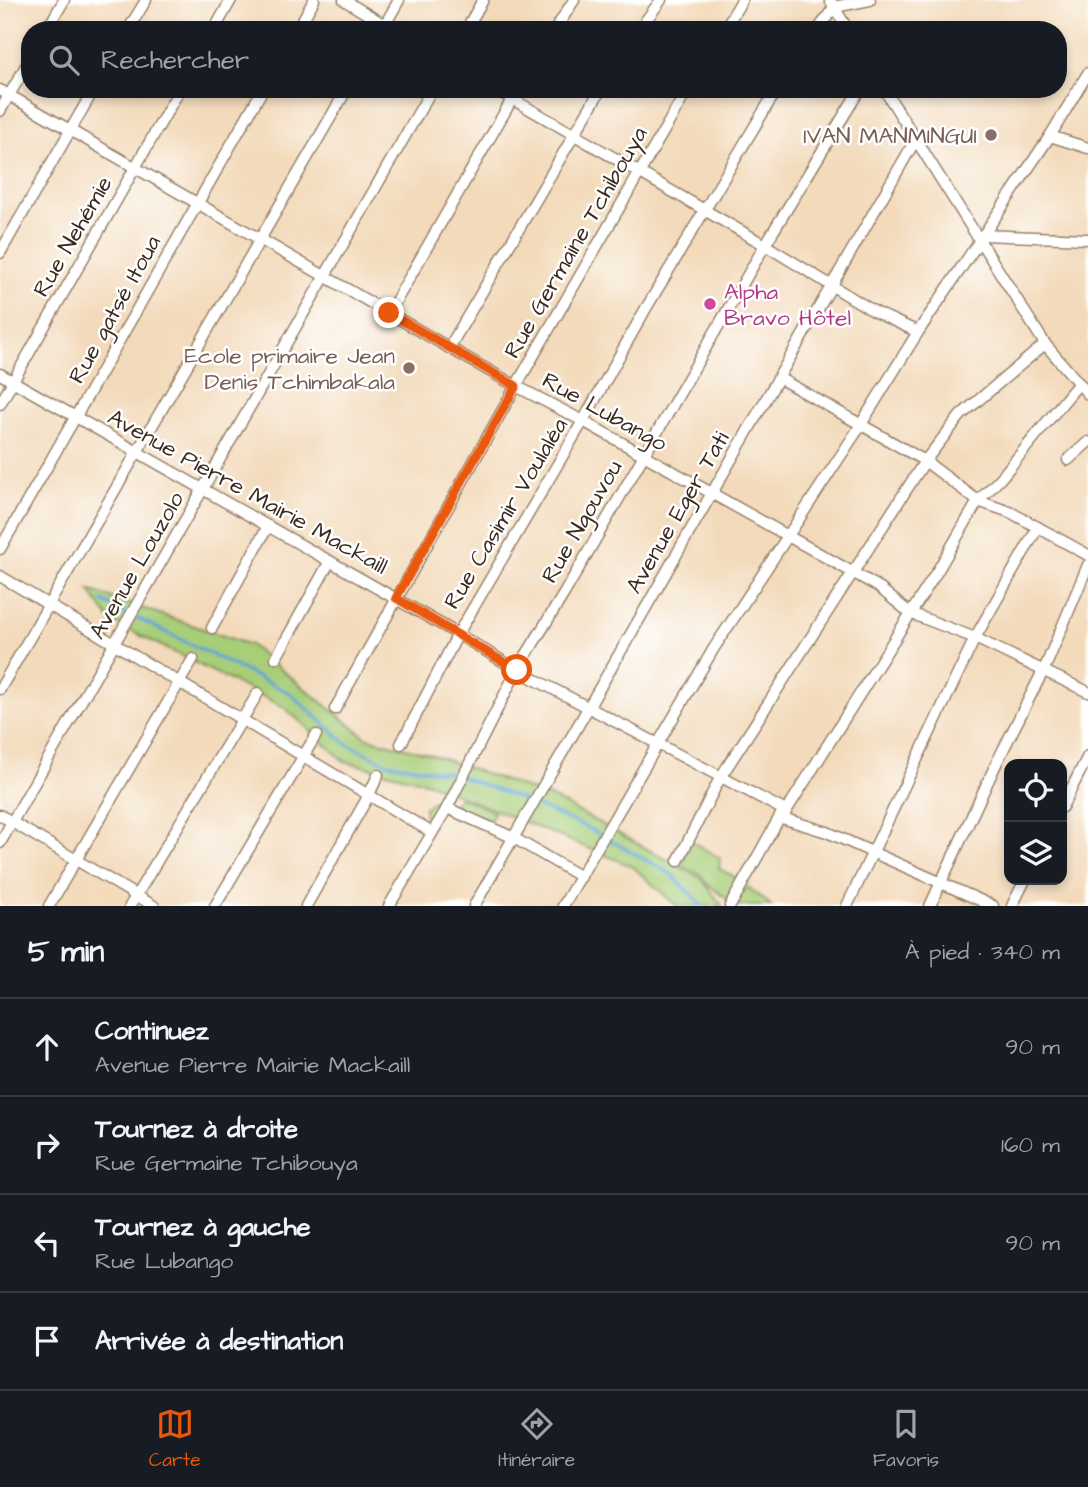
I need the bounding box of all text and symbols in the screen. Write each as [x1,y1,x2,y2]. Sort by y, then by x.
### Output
search box [21,21,1067,98]
icon: search [45,41,83,79]
text: Rechercher [101,42,249,78]
place label: IVAN MANMINGUI [803,120,977,152]
street label: Rue Germaine Tchibouya [496,121,656,365]
marker: IVAN MANMINGUI [983,127,999,143]
street label: Rue Nehémie [25,170,120,303]
street label: Rue gatsé Itoua [61,229,170,390]
place label: Alpha Bravo Hôtel [724,276,851,334]
marker: Alpha Bravo Hôtel [702,296,718,312]
route end [373,297,404,328]
place label: Ecole primaire Jean Denis Tchimbakala [184,340,395,398]
marker: Ecole primaire Jean Denis Tchimbakala [401,360,417,376]
street label: Rue Lubango [536,364,673,460]
street label: Avenue Pierre Mairie Mackaill [102,401,393,582]
street label: Rue Casimir Voulaléa [436,412,576,615]
street label: Avenue Eger Tati [618,425,738,600]
street label: Rue Ngouvou [534,454,631,589]
street label: Avenue Louzolo [82,486,192,645]
route start [501,654,532,685]
map controls [1004,759,1067,885]
button: locate [1004,759,1067,822]
button: layers [1004,822,1067,885]
text: 5 min [28,931,104,973]
text: À pied · 340 m [905,936,1060,968]
text: Continuez [95,1013,209,1049]
icon: ahead [28,1028,66,1066]
text: 90 m [1005,1031,1060,1063]
text: Avenue Pierre Mairie Mackaill [95,1049,410,1081]
text: Tournez à droite [95,1111,298,1147]
icon: right [28,1126,66,1164]
text: 160 m [1001,1129,1060,1161]
text: Rue Germaine Tchibouya [95,1147,358,1179]
text: Tournez à gauche [95,1209,311,1245]
icon: left [28,1224,66,1262]
text: 90 m [1005,1227,1060,1259]
text: Rue Lubango [95,1245,233,1277]
icon: arrive [28,1322,66,1360]
text: Arrivée à destination [95,1323,343,1359]
tab: Carte [149,1405,200,1474]
tab: Itinéraire [498,1405,575,1474]
tab: Favoris [873,1405,939,1474]

